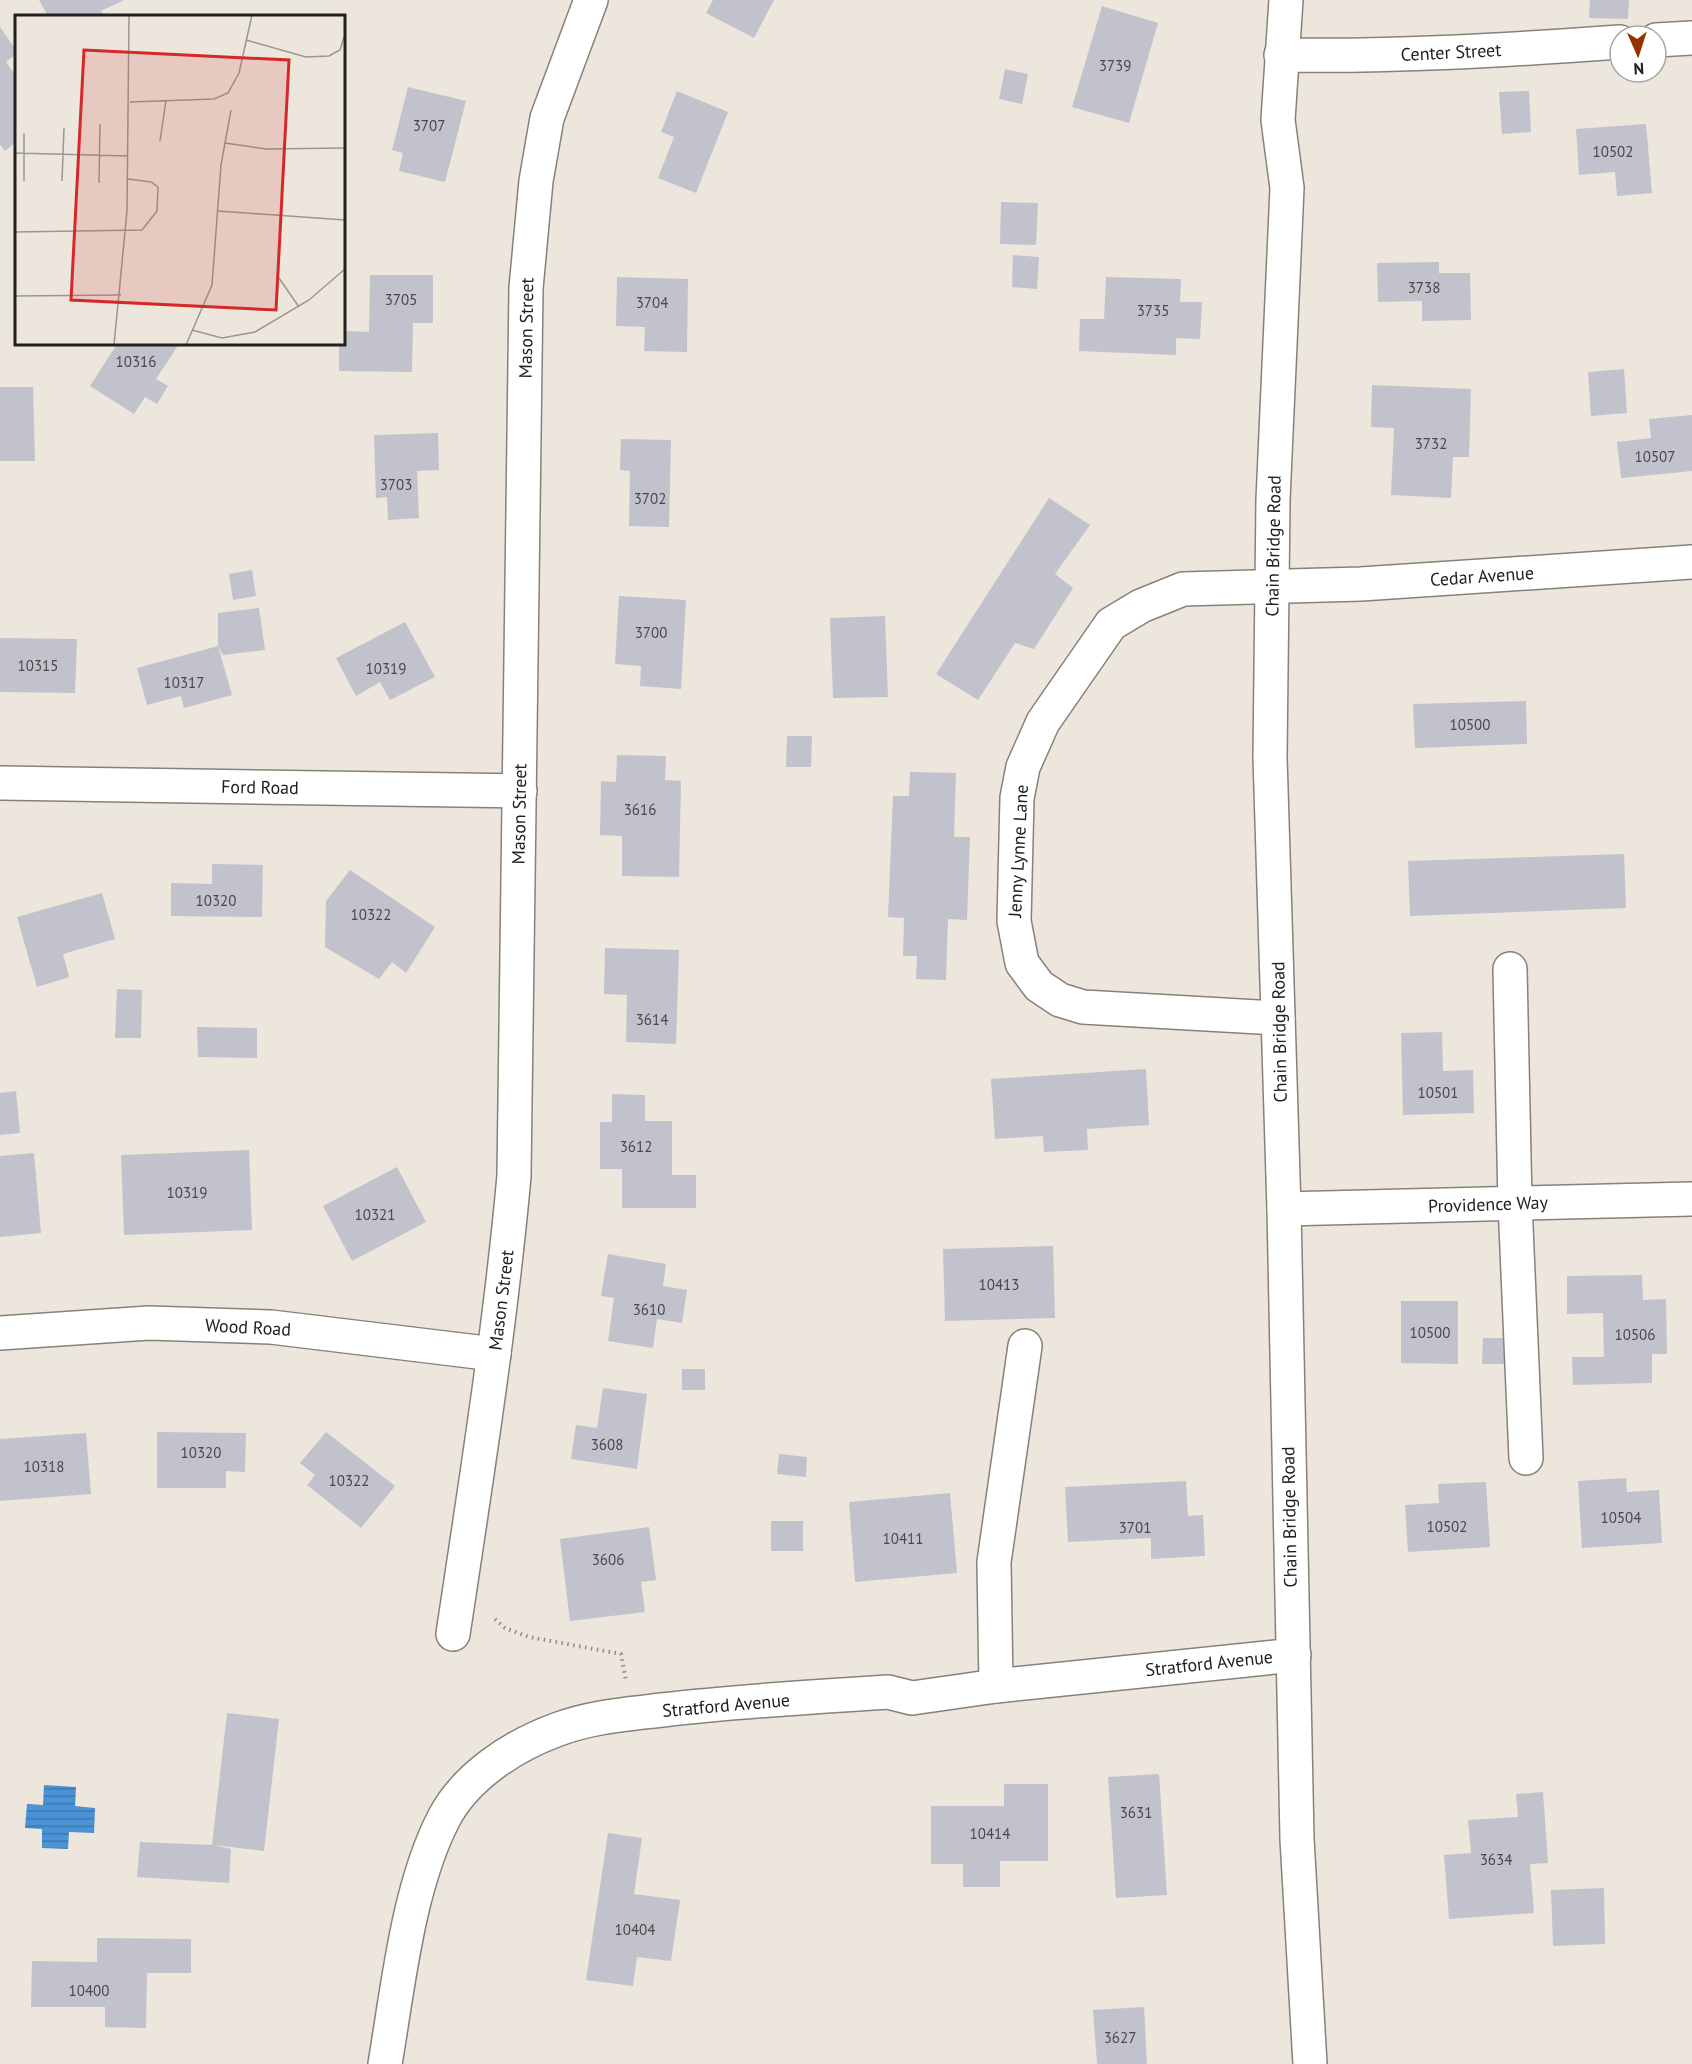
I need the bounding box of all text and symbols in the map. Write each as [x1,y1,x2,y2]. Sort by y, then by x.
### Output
inset map [15,15,345,345]
north arrow [1608,24,1668,84]
street label: Center Street [1400,38,1502,66]
house number: 3739 [1099,56,1131,75]
text: N [1633,59,1645,79]
house number: 3707 [413,116,445,135]
house number: 10502 [1593,142,1633,161]
street label: Mason Street [514,277,538,379]
house number: 3738 [1408,278,1440,297]
house number: 3705 [385,290,417,309]
house number: 3704 [636,293,668,312]
house number: 3735 [1137,301,1169,320]
house number: 10316 [116,352,156,371]
house number: 3732 [1415,434,1447,453]
house number: 10507 [1635,447,1675,466]
house number: 3703 [380,475,412,494]
street label: Chain Bridge Road [1260,475,1286,617]
house number: 3702 [634,489,666,508]
street label: Cedar Avenue [1429,561,1535,591]
house number: 3700 [635,623,667,642]
house number: 10315 [18,656,58,675]
house number: 10319 [366,659,406,678]
house number: 10317 [164,673,204,692]
house number: 10500 [1450,715,1490,734]
street label: Mason Street [507,763,531,865]
street label: Ford Road [221,775,299,799]
street label: Jenny Lynne Lane [1003,784,1033,919]
house number: 3616 [624,800,656,819]
house number: 10320 [196,891,236,910]
house number: 10322 [351,905,391,924]
street label: Chain Bridge Road [1266,961,1292,1103]
house number: 3614 [636,1010,668,1029]
house number: 10501 [1418,1083,1458,1102]
house number: 3612 [620,1137,652,1156]
house number: 10319 [167,1183,207,1202]
street label: Providence Way [1428,1190,1549,1218]
house number: 10321 [355,1205,395,1224]
street label: Mason Street [483,1248,519,1352]
house number: 10413 [979,1275,1019,1294]
house number: 3610 [633,1300,665,1319]
street label: Wood Road [204,1313,292,1341]
house number: 10500 [1410,1323,1450,1342]
house number: 10506 [1615,1325,1655,1344]
house number: 3608 [591,1435,623,1454]
house number: 10320 [181,1443,221,1462]
street label: Chain Bridge Road [1276,1446,1302,1588]
house number: 10318 [24,1457,64,1476]
house number: 10322 [329,1471,369,1490]
house number: 10504 [1601,1508,1641,1527]
house number: 10502 [1427,1517,1467,1536]
house number: 3701 [1119,1518,1151,1537]
house number: 10411 [883,1529,923,1548]
house number: 3606 [592,1550,624,1569]
street label: Stratford Avenue [1144,1645,1274,1681]
street label: Stratford Avenue [661,1688,791,1722]
house number: 3631 [1120,1803,1152,1822]
house number: 10414 [970,1824,1010,1843]
house number: 3634 [1480,1850,1512,1869]
house number: 10404 [615,1920,655,1939]
house number: 10400 [69,1981,109,2000]
house number: 3627 [1104,2028,1136,2047]

